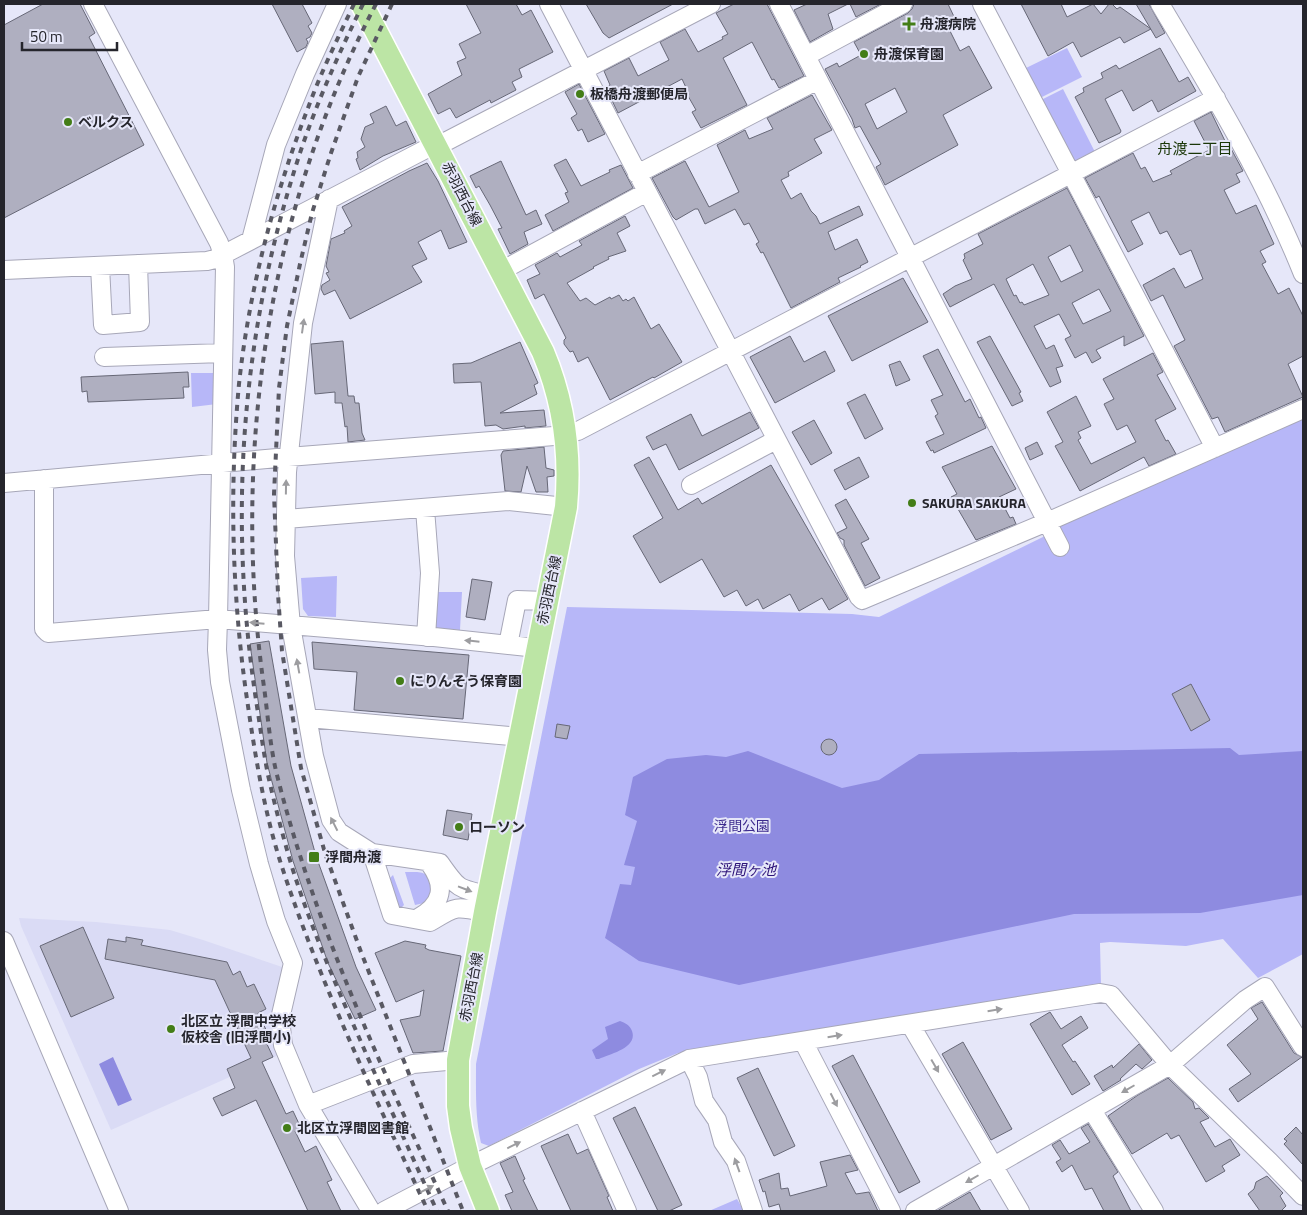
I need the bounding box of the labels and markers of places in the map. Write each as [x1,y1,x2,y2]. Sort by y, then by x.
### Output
place label: 舟渡病院 [920,13,976,34]
marker: 舟渡病院 [902,17,916,31]
place label: 舟渡保育園 [874,43,944,64]
marker: 舟渡保育園 [858,48,870,60]
place label: 板橋舟渡郵便局 [590,83,688,104]
marker: 板橋舟渡郵便局 [574,88,586,100]
place label: ベルクス [78,111,134,132]
marker: ベルクス [62,116,74,128]
place label: SAKURA SAKURA [922,492,1026,513]
marker: SAKURA SAKURA [906,497,918,509]
place label: にりんそう保育園 [410,670,522,691]
marker: にりんそう保育園 [394,675,406,687]
place label: ローソン [469,816,525,837]
marker: ローソン [453,821,465,833]
place label: 浮間舟渡 [325,846,382,867]
marker: 浮間舟渡 [307,850,321,864]
place label: 北区立 浮間中学校 仮校舎 (旧浮間小) [181,1010,296,1047]
marker: 北区立 浮間中学校 仮校舎 (旧浮間小) [165,1023,177,1035]
place label: 北区立浮間図書館 [297,1117,409,1138]
marker: 北区立浮間図書館 [281,1122,293,1134]

